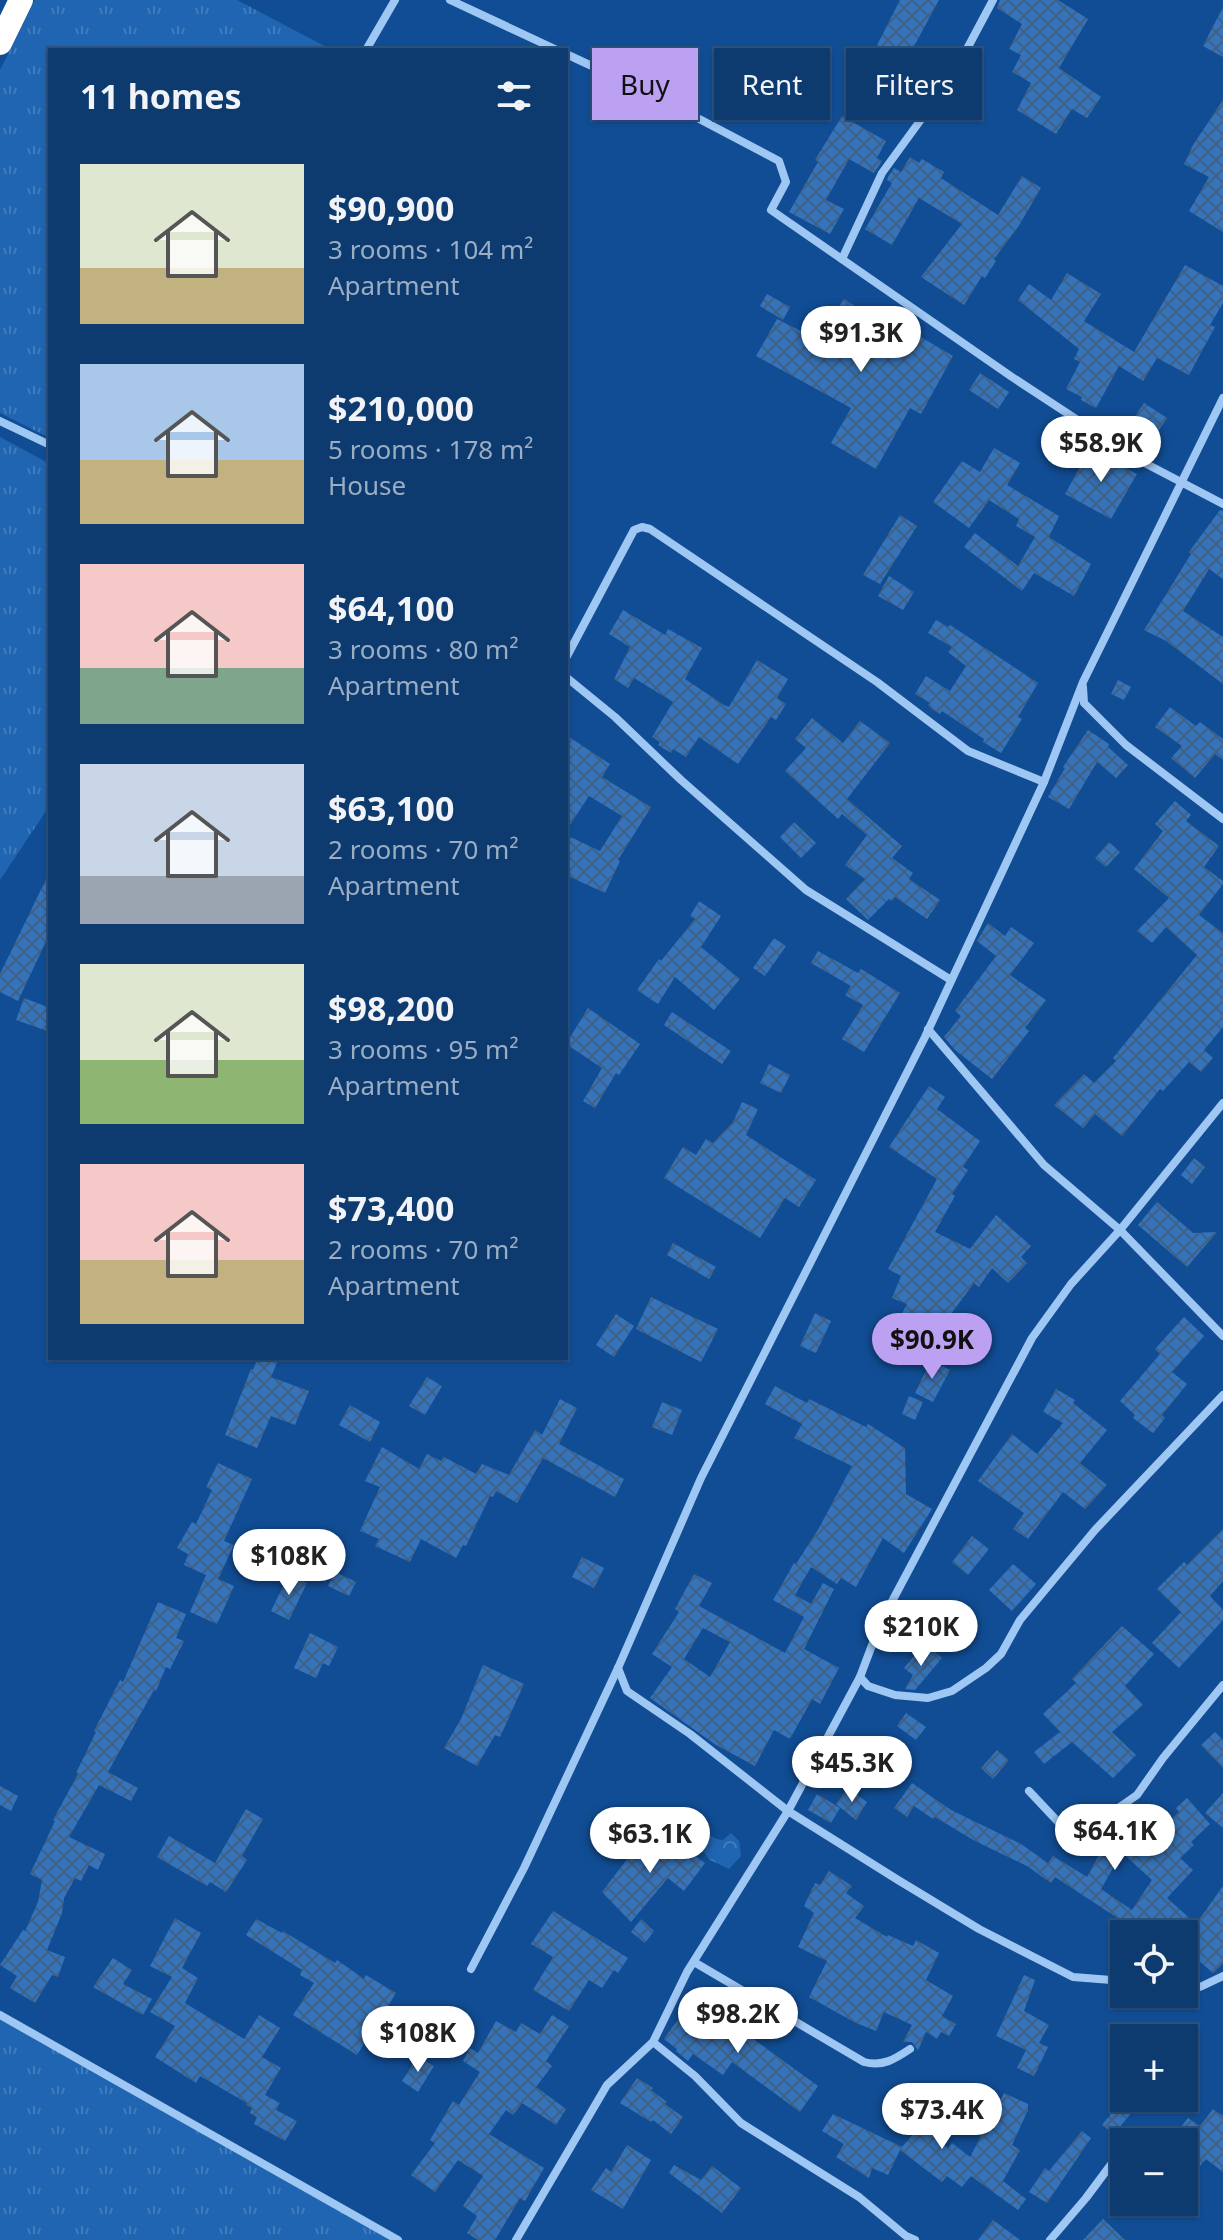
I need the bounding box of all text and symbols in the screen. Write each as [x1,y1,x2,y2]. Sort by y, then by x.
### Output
chip: Buy [592,48,698,120]
chip: Rent [714,48,830,120]
chip: Filters [846,48,982,120]
text: 11 homes [80,73,242,119]
icon: filters [492,74,536,118]
text: $90,900 [328,185,454,231]
icon: home [144,196,240,292]
text: 3 rooms · 104 m² [328,231,533,267]
text: Apartment [328,267,460,303]
pin: $91.3K [796,306,926,374]
text: $91.3K [819,314,903,350]
text: $210,000 [328,385,474,431]
icon: home [144,396,240,492]
pin: $58.9K [1036,416,1166,484]
text: $58.9K [1059,424,1143,460]
text: 5 rooms · 178 m² [328,431,533,467]
text: House [328,467,406,503]
text: $64,100 [328,585,454,631]
icon: home [144,596,240,692]
text: 3 rooms · 80 m² [328,631,518,667]
text: Apartment [328,667,460,703]
text: $63,100 [328,785,454,831]
icon: home [144,796,240,892]
text: 2 rooms · 70 m² [328,831,518,867]
text: Apartment [328,867,460,903]
text: $98,200 [328,985,454,1031]
icon: home [144,996,240,1092]
text: 3 rooms · 95 m² [328,1031,518,1067]
text: Apartment [328,1067,460,1103]
text: $73,400 [328,1185,454,1231]
icon: home [144,1196,240,1292]
text: 2 rooms · 70 m² [328,1231,518,1267]
text: Apartment [328,1267,460,1303]
pin: $90.9K [867,1313,997,1381]
text: $90.9K [890,1321,974,1357]
pin: $108K [233,1529,345,1597]
text: $108K [251,1537,327,1573]
pin: $210K [865,1600,977,1668]
text: $210K [883,1608,959,1644]
pin: $45.3K [787,1736,917,1804]
text: $45.3K [810,1744,894,1780]
pin: $64.1K [1050,1804,1180,1872]
pin: $63.1K [585,1807,715,1875]
text: $64.1K [1073,1812,1157,1848]
text: $63.1K [608,1815,692,1851]
map controls [1110,1920,1198,2216]
button: locate [1110,1920,1198,2008]
pin: $98.2K [673,1987,803,2055]
text: $98.2K [696,1995,780,2031]
pin: $108K [362,2006,474,2074]
text: $108K [380,2014,456,2050]
button: + [1110,2024,1198,2112]
pin: $73.4K [877,2083,1007,2151]
text: $73.4K [900,2091,984,2127]
button: − [1110,2128,1198,2216]

